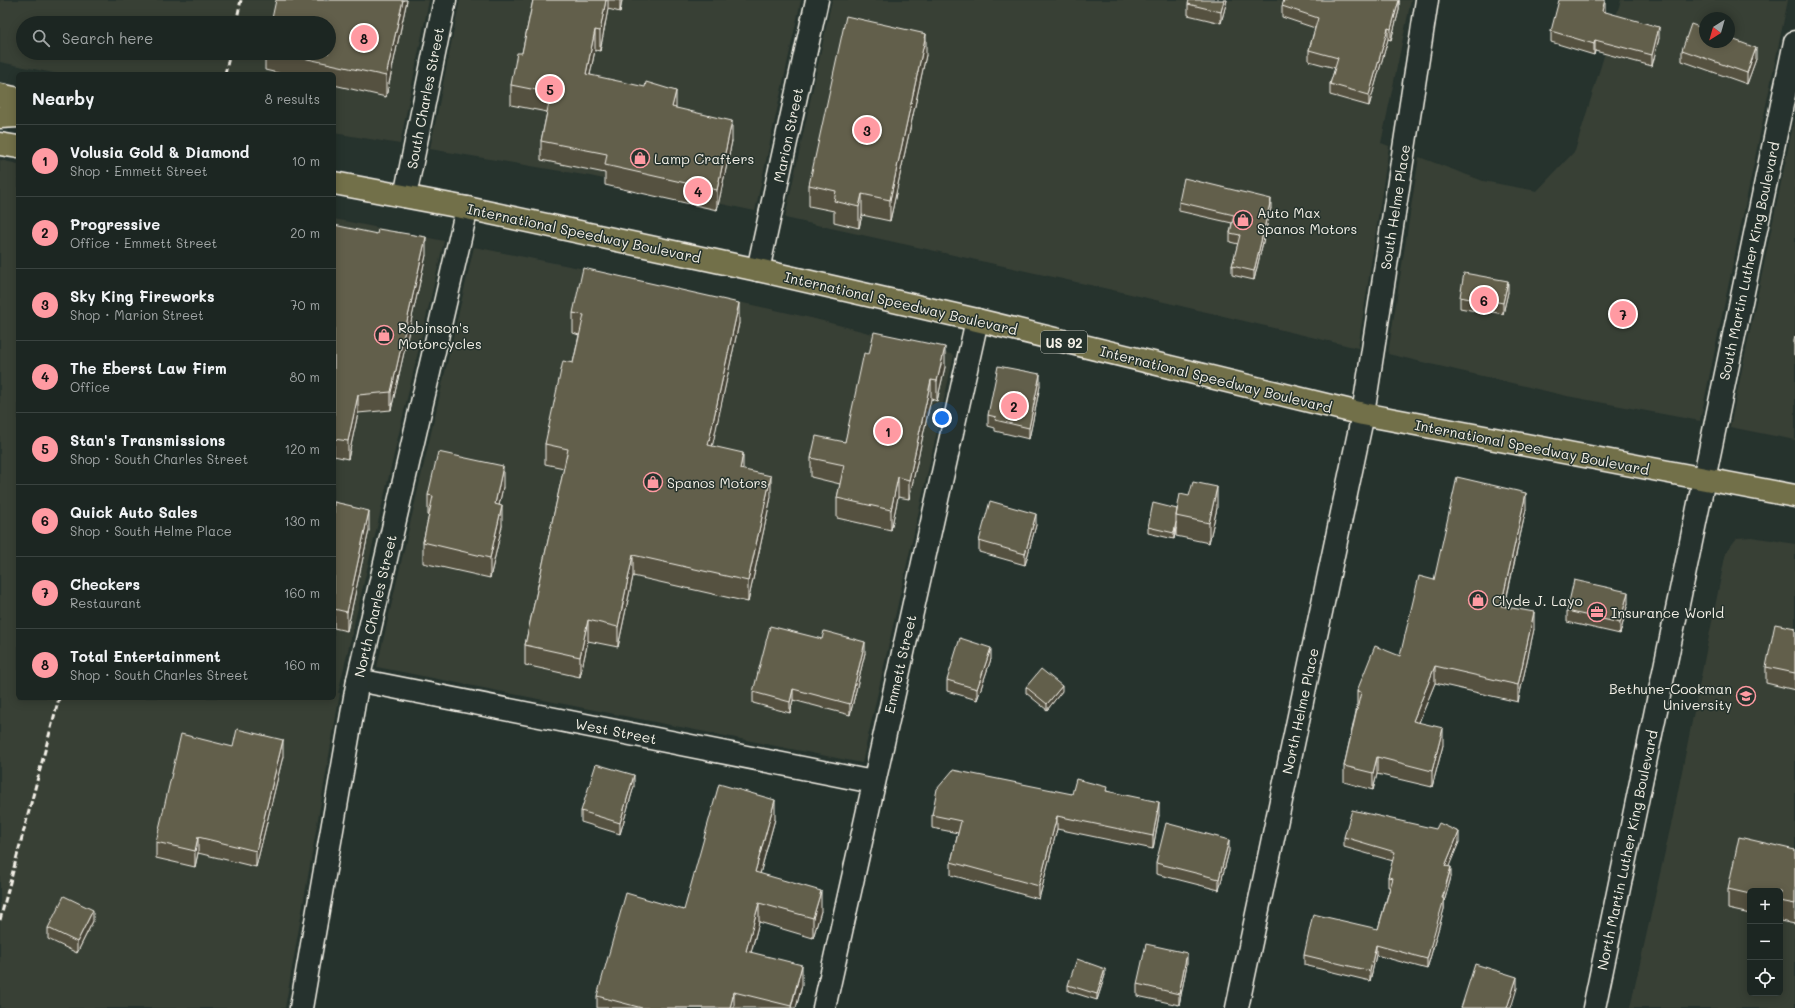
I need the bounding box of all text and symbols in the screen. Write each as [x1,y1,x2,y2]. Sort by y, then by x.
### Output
north arrow [1699,12,1735,48]
search box [16,16,336,60]
pin: 8 [351,23,377,53]
street label: South Charles Street [402,25,448,171]
icon: search [30,27,52,49]
text: Search here [62,28,153,48]
pin: 5 [537,74,563,104]
street label: Marion Street [769,86,807,184]
text: Nearby [32,87,94,109]
text: 8 results [265,90,320,107]
pin: 3 [854,115,880,145]
street label: South Martin Luther King Boulevard [1714,140,1784,382]
text: Volusia Gold & Diamond [70,142,249,162]
street label: South Helme Place [1376,143,1414,271]
shop icon: Lamp Crafters [629,147,651,169]
place label: Lamp Crafters [654,149,754,168]
text: 1 [42,152,48,169]
text: 10 m [292,152,320,169]
text: Shop · Emmett Street [70,162,208,179]
pin: 4 [685,176,711,206]
street label: International Speedway Boulevard [465,199,703,267]
place label: Auto Max Spanos Motors [1257,203,1357,238]
shop icon: Auto Max Spanos Motors [1232,209,1254,231]
text: Progressive [70,214,160,234]
text: 2 [41,224,49,241]
text: 20 m [290,224,320,241]
text: Office · Emmett Street [70,234,217,251]
street label: International Speedway Boulevard [783,267,1019,339]
pin: 6 [1471,285,1497,315]
text: Sky King Fireworks [70,286,214,306]
text: 3 [41,296,49,313]
text: 70 m [290,296,320,313]
pin: 7 [1610,299,1636,329]
text: Shop · Marion Street [70,306,204,323]
place label: Robinson's Motorcycles [398,318,482,353]
shop icon: Robinson's Motorcycles [373,324,395,346]
road number: US 92 [1041,331,1087,353]
street label: International Speedway Boulevard [1098,341,1334,417]
text: The Eberst Law Firm [70,358,227,378]
text: 4 [41,368,49,385]
text: 80 m [290,368,320,385]
text: Office [70,378,110,395]
pin: 2 [1001,391,1027,421]
your location [932,408,952,428]
street label: International Speedway Boulevard [1413,415,1651,479]
pin: 1 [875,416,901,446]
text: Stan's Transmissions [70,430,225,450]
text: 5 [41,440,49,457]
text: 120 m [284,440,320,457]
text: Shop · South Charles Street [70,450,248,467]
shop icon: Spanos Motors [642,471,664,493]
place label: Spanos Motors [667,473,767,492]
text: Quick Auto Sales [70,502,198,522]
text: 6 [41,512,49,529]
text: 130 m [284,512,320,529]
text: Shop · South Helme Place [70,522,232,539]
street label: North Charles Street [349,533,401,679]
text: Checkers [70,574,140,594]
text: 7 [41,584,49,601]
text: 160 m [284,584,320,601]
shop icon: Clyde J. Layo [1467,589,1489,611]
place label: Clyde J. Layo [1492,591,1583,610]
text: Restaurant [70,594,141,611]
office icon: Insurance World [1586,601,1608,623]
place label: Insurance World [1611,603,1724,622]
street label: Emmett Street [879,613,921,715]
text: Total Entertainment [70,646,221,666]
street label: North Helme Place [1277,646,1323,776]
text: 8 [41,656,49,673]
text: 160 m [284,656,320,673]
text: Shop · South Charles Street [70,666,248,683]
place label: Bethune-Cookman University [1609,679,1732,714]
school or university icon: Bethune-Cookman University [1735,685,1757,707]
street label: West Street [573,714,659,748]
street label: North Martin Luther King Boulevard [1592,728,1662,972]
map controls [1747,888,1783,996]
button: + [1747,888,1783,924]
button: − [1747,924,1783,960]
button: locate [1747,960,1783,996]

